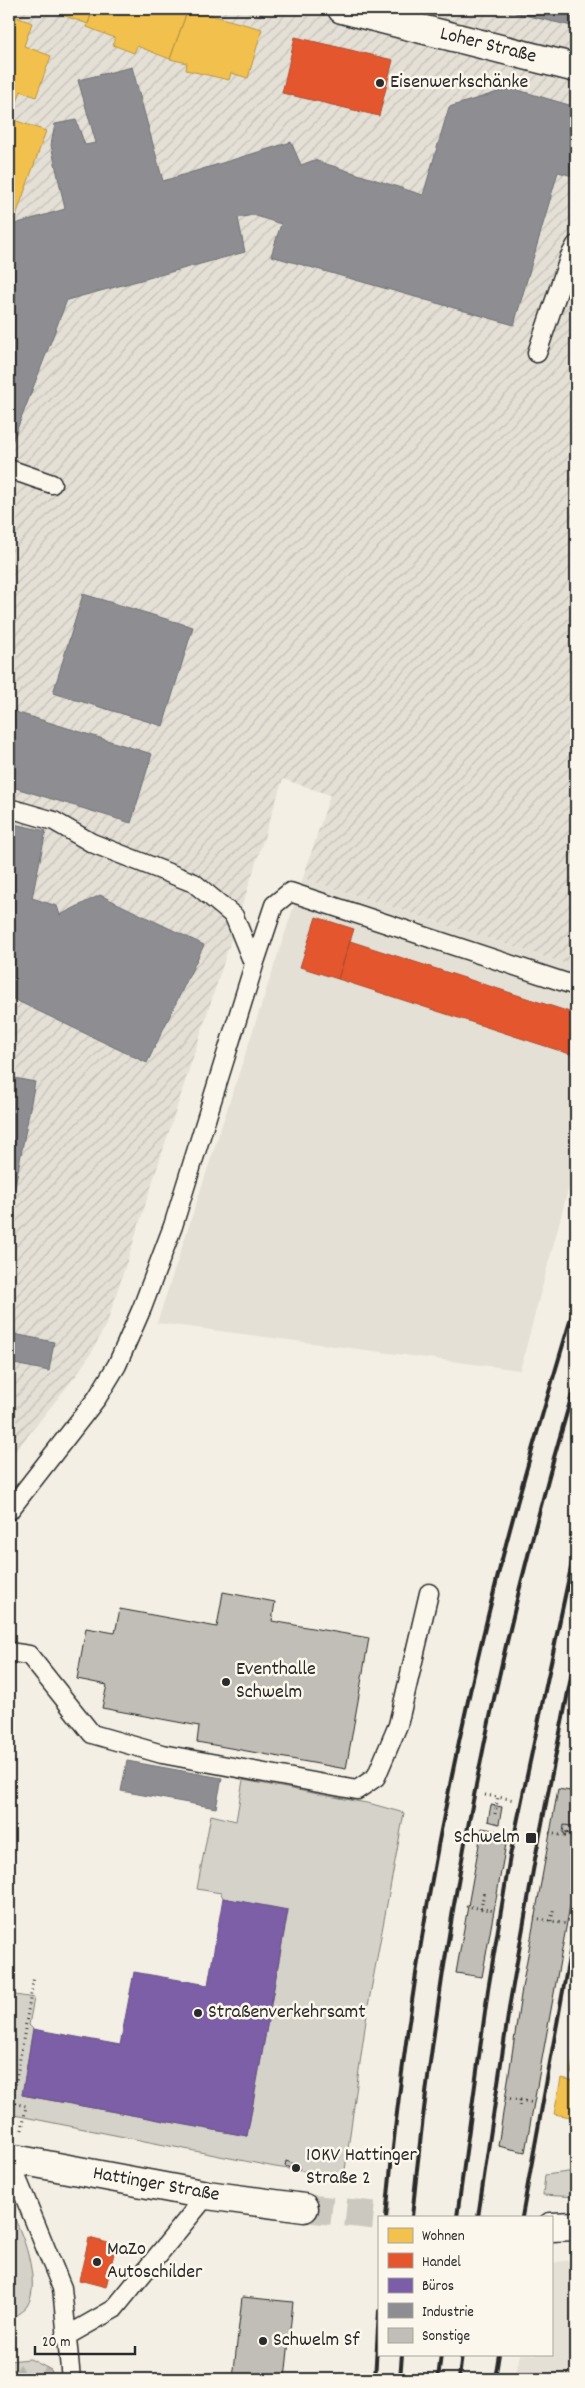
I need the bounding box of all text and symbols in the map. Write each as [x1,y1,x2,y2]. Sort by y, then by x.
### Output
street label: Loher Straße [437,21,539,72]
place label: Eisenwerkschänke [390,69,529,97]
marker: Eisenwerkschänke [374,77,386,89]
place label: Eventhalle Schwelm [236,1656,316,1707]
marker: Eventhalle Schwelm [220,1676,232,1688]
place label: Schwelm [454,1824,520,1852]
marker: Schwelm [524,1831,538,1845]
place label: Straßenverkehrsamt [208,1999,366,2027]
marker: Straßenverkehrsamt [192,2007,204,2019]
place label: 10KV Hattinger Straße 2 [306,2142,418,2193]
street label: Hattinger Straße [90,2160,222,2210]
marker: 10KV Hattinger Straße 2 [290,2162,302,2174]
legend [378,2216,552,2356]
text: Wohnen [422,2226,465,2248]
place label: MaZo Autoschilder [107,2236,203,2287]
text: Handel [422,2252,461,2274]
marker: MaZo Autoschilder [91,2256,103,2268]
text: Büros [422,2276,454,2298]
text: Industrie [422,2302,474,2324]
scale bar [35,2323,135,2355]
text: Sonstige [422,2326,470,2348]
place label: Schwelm Sf [273,2327,361,2355]
text: 20 m [42,2332,70,2354]
marker: Schwelm Sf [257,2335,269,2347]

